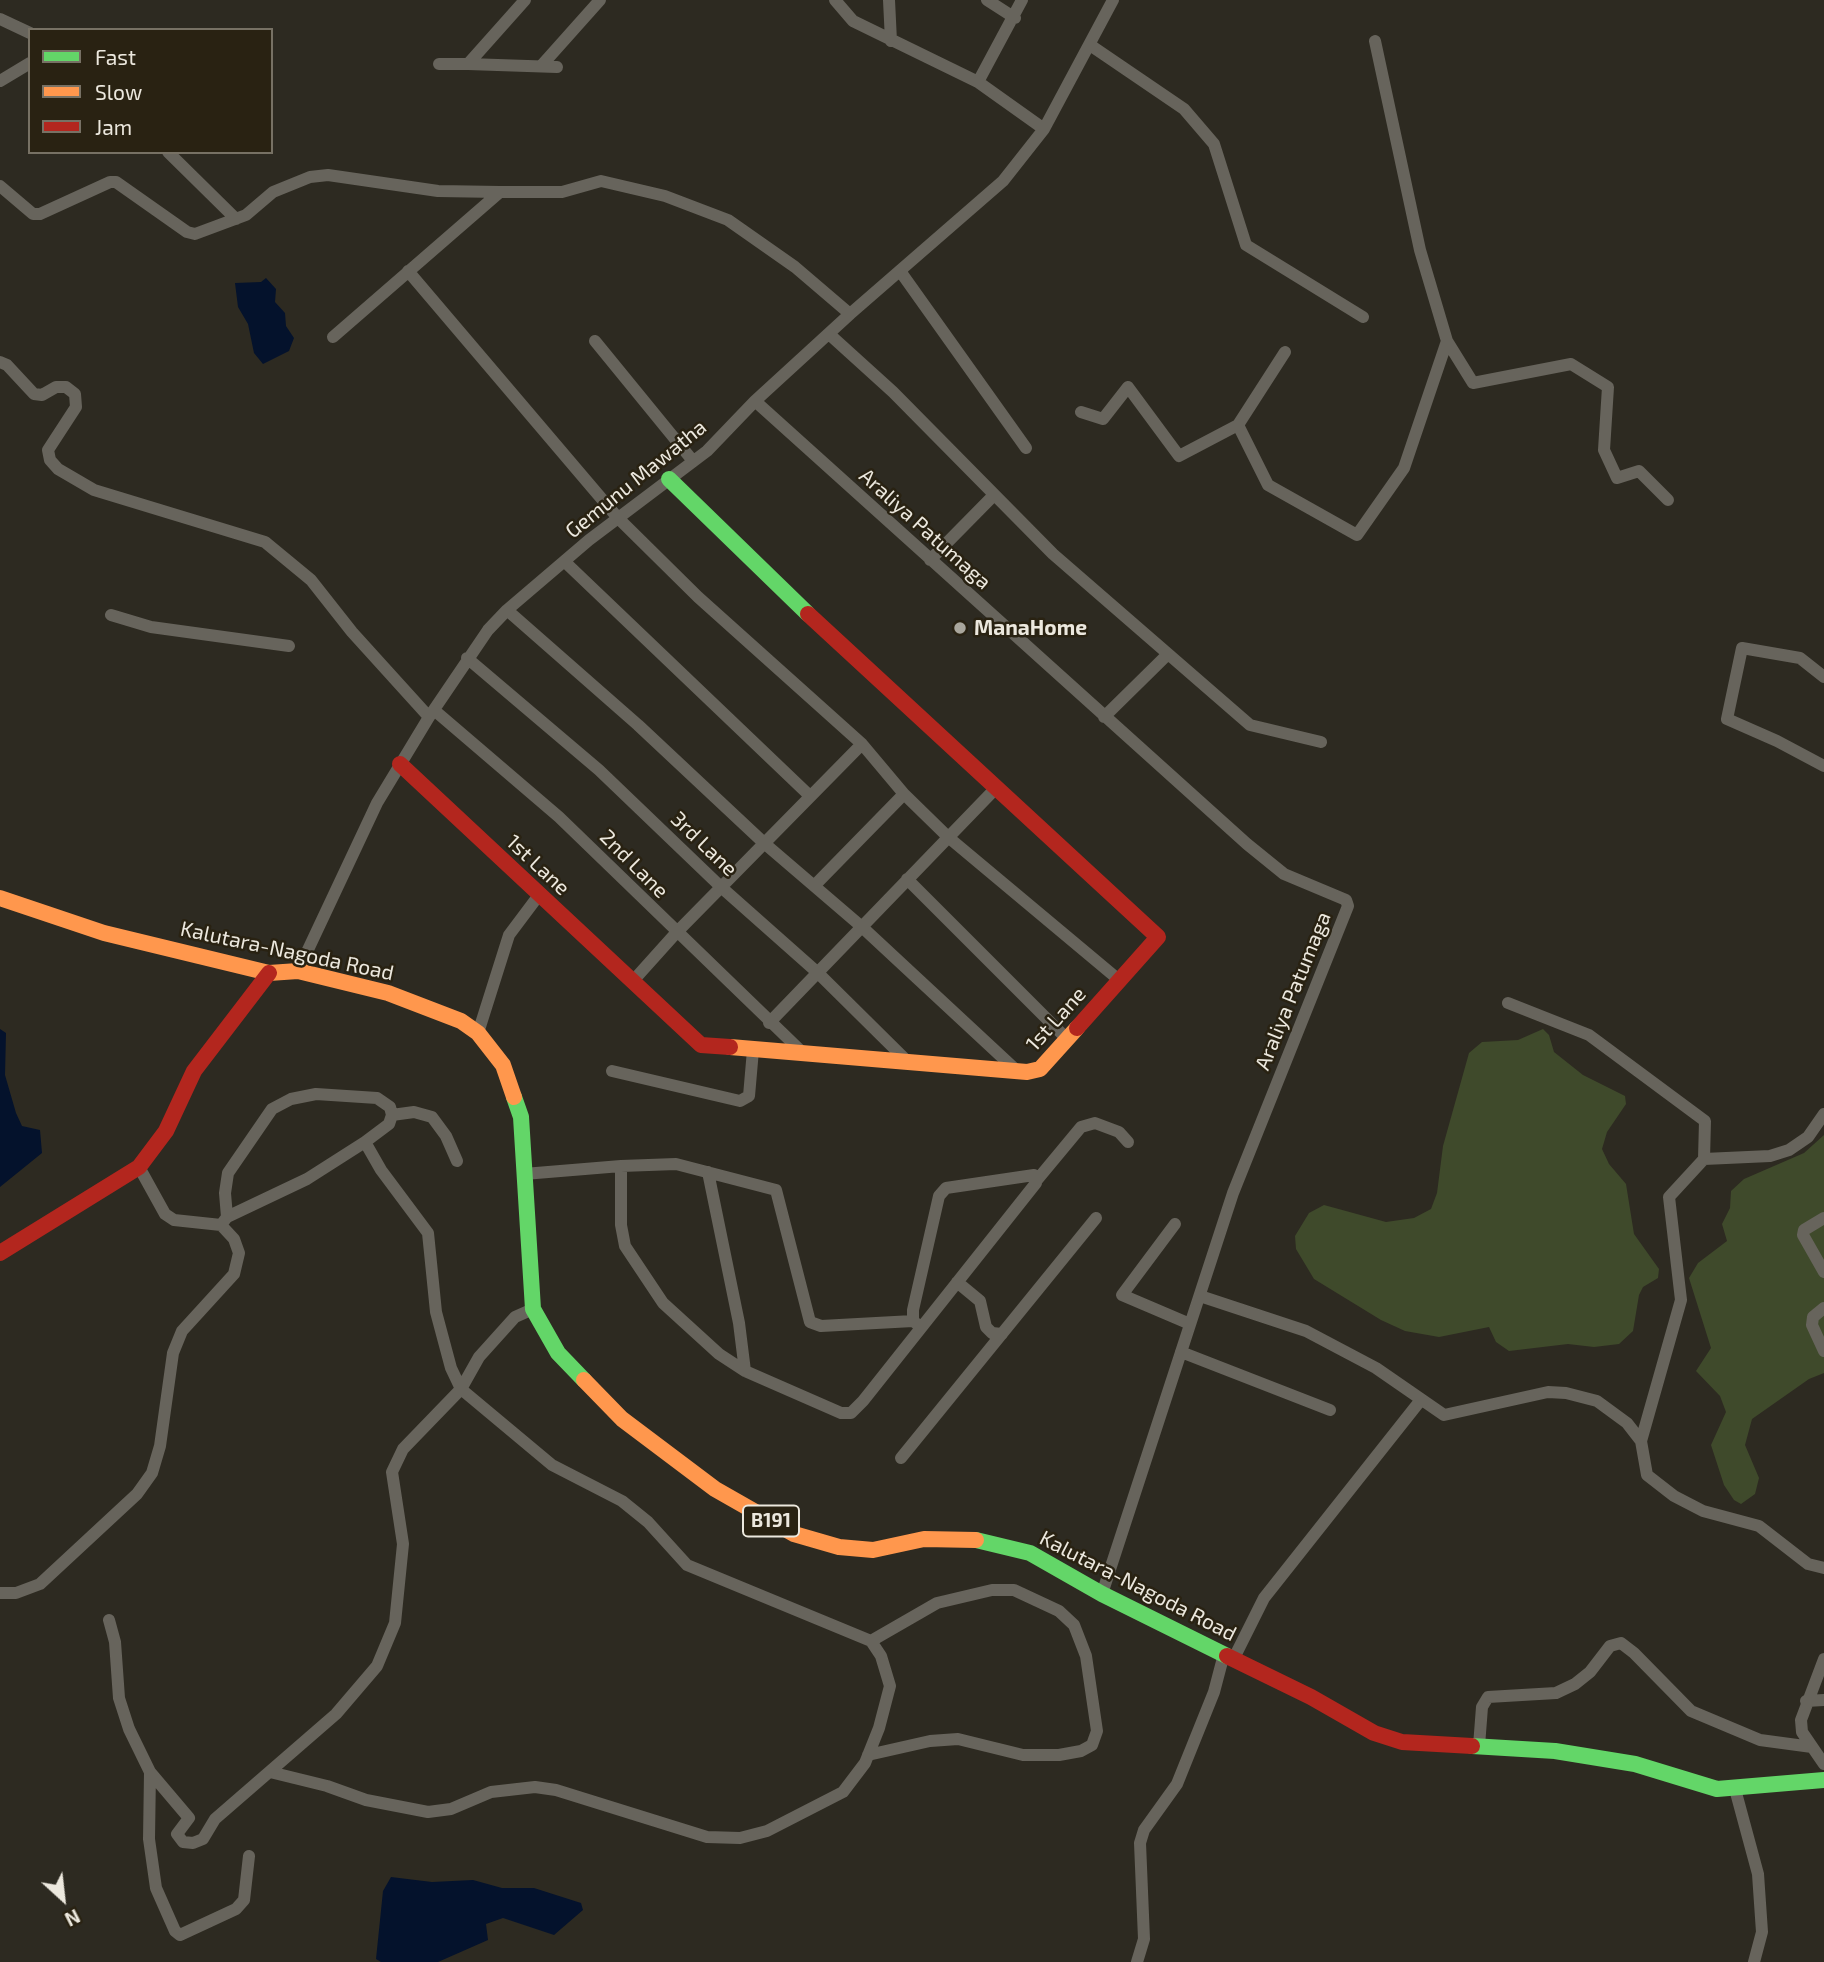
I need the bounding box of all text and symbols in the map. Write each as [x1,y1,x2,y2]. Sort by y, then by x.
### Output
legend [28,28,273,154]
text: Fast [95,44,136,69]
text: Slow [95,79,142,104]
text: Jam [95,114,132,139]
street label: Gemunu Mawatha [560,414,712,544]
street label: Araliya Patumaga [854,463,996,595]
place label: ManaHome [974,615,1087,641]
marker: ManaHome [952,620,968,636]
street label: 3rd Lane [666,806,742,882]
street label: 2nd Lane [595,825,673,903]
street label: 1st Lane [501,829,575,901]
street label: Araliya Patumaga [1250,908,1336,1074]
street label: Kalutara-Nagoda Road [178,916,396,986]
street label: 1st Lane [1021,982,1091,1056]
road number: B191 [743,1506,799,1536]
street label: Kalutara-Nagoda Road [1035,1525,1241,1647]
north arrow [28,1864,98,1934]
text: N [61,1905,84,1932]

